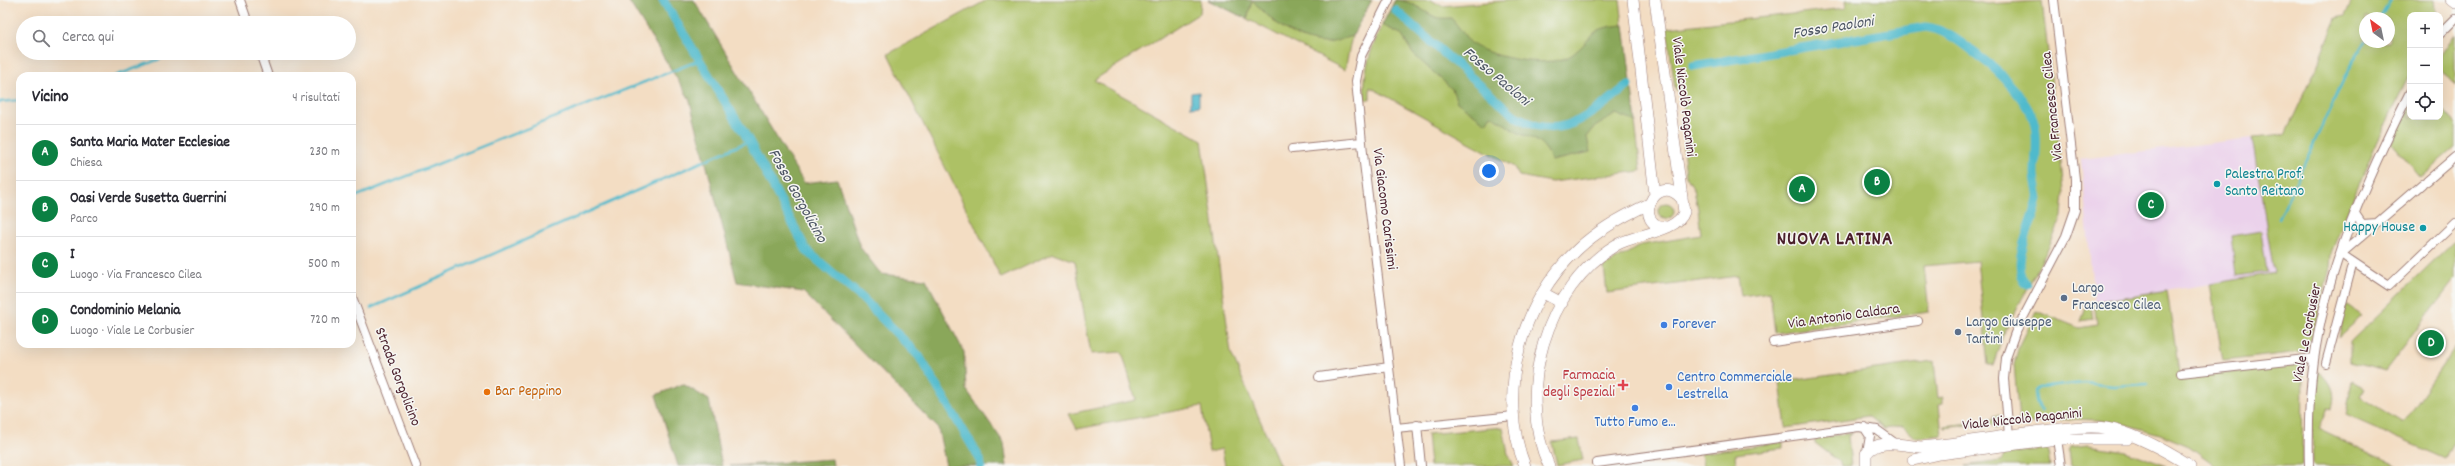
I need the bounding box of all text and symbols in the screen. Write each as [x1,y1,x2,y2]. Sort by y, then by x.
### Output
water label: Fosso Paoloni [1791,10,1878,46]
north arrow [2359,12,2395,48]
map controls [2407,12,2443,120]
button: + [2407,12,2443,48]
search box [16,16,356,60]
icon: search [30,27,52,49]
text: Cerca qui [62,27,114,49]
street label: Viale Niccolò Paganini [1665,36,1701,158]
water label: Fosso Paoloni [1457,42,1537,114]
button: − [2407,48,2443,84]
street label: Via Francesco Cilea [2036,50,2070,161]
button: locate [2407,84,2443,120]
text: Vicino [32,86,69,110]
text: 4 risultati [292,89,340,108]
text: Santa Maria Mater Ecclesiae [70,132,230,154]
text: A [41,143,49,162]
text: 230 m [310,143,340,162]
water label: Fosso Gorgolicino [762,145,833,248]
street label: Via Giacomo Carissimi [1366,147,1402,271]
text: Chiesa [70,154,102,173]
your location [1479,161,1499,181]
place label: Palestra Prof. Santo Reitano [2225,164,2304,203]
pin: B [1864,167,1890,197]
pin: A [1789,174,1815,204]
marker: Palestra Prof. Santo Reitano [2212,179,2222,189]
text: Oasi Verde Susetta Guerrini [70,188,226,210]
pin: C [2138,190,2164,220]
text: B [42,199,48,218]
text: 290 m [309,199,340,218]
text: Parco [70,210,98,229]
place label: Happy House [2343,217,2415,239]
marker: Happy House [2418,223,2428,233]
district label: NUOVA LATINA [1777,227,1893,254]
text: I [70,244,75,266]
text: C [42,255,48,274]
text: 500 m [308,255,340,274]
text: Luogo · Via Francesco Cilea [70,266,202,285]
place label: Largo Francesco Cilea [2072,278,2162,317]
street label: Viale Le Corbusier [2288,281,2328,384]
marker: Largo Francesco Cilea [2059,293,2069,303]
street label: Via Antonio Caldara [1787,298,1902,336]
text: Condominio Melania [70,300,180,322]
text: D [42,311,48,330]
text: 720 m [310,311,340,330]
place label: Largo Giuseppe Tartini [1966,312,2052,351]
place label: Forever [1672,314,1716,336]
marker: Forever [1659,320,1669,330]
text: Luogo · Viale Le Corbusier [70,322,194,341]
street label: Strada Gorgolicino [368,325,426,430]
marker: Largo Giuseppe Tartini [1953,327,1963,337]
pin: D [2418,328,2444,358]
place label: Farmacia degli Speziali [1543,365,1616,404]
place label: Centro Commerciale Lestrella [1677,367,1792,406]
marker: Farmacia degli Speziali [1618,380,1628,390]
place label: Bar Peppino [495,381,562,403]
marker: Centro Commerciale Lestrella [1664,382,1674,392]
marker: Bar Peppino [482,387,492,397]
marker: Tutto Fumo e... [1630,403,1640,413]
street label: Viale Niccolò Paganini [1961,403,2083,437]
place label: Tutto Fumo e... [1594,412,1676,434]

